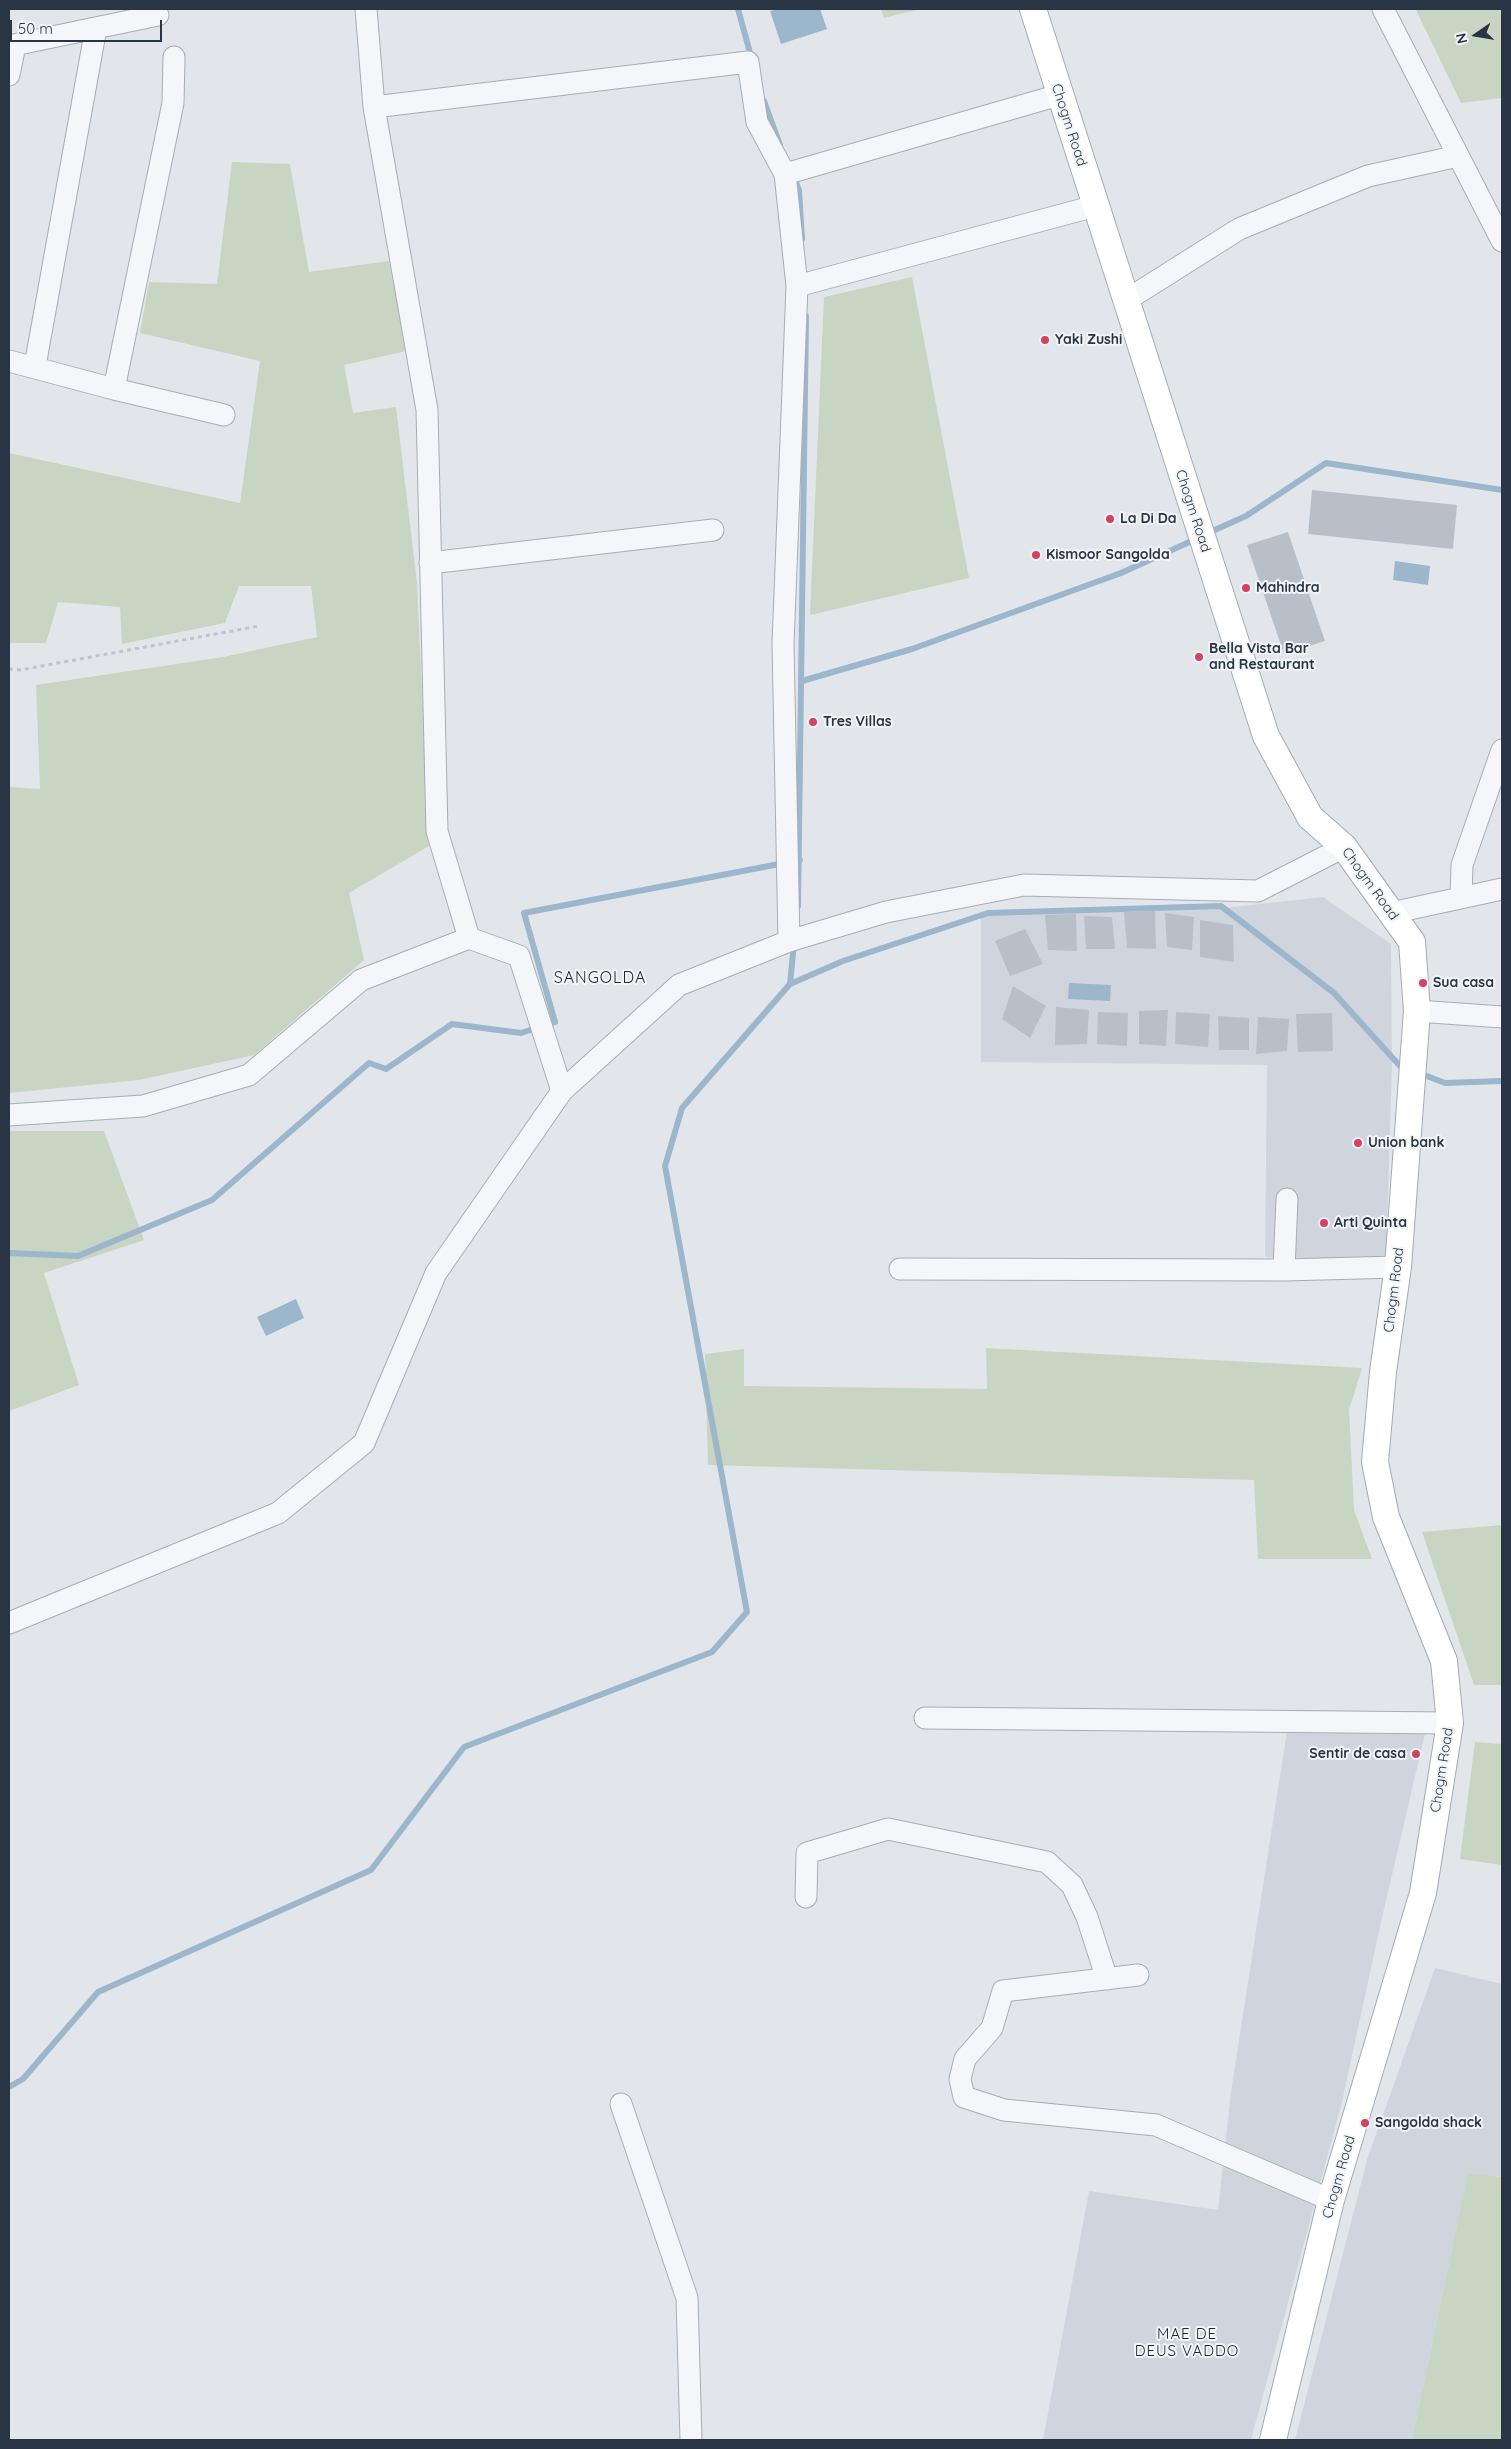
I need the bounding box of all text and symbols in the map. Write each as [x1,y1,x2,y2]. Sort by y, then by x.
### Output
scale bar [12,10,165,42]
north arrow [1451,10,1501,60]
text: 50 m [18,19,53,38]
text: N [1451,31,1471,45]
street label: Chogm Road [1048,82,1090,168]
place label: Yaki Zushi [1055,332,1122,348]
marker: Yaki Zushi [1039,334,1051,346]
street label: Chogm Road [1172,468,1214,554]
place label: La Di Da [1120,511,1177,527]
marker: La Di Da [1104,513,1116,525]
place label: Kismoor Sangolda [1046,547,1170,563]
marker: Kismoor Sangolda [1030,549,1042,561]
place label: Mahindra [1256,580,1320,596]
marker: Mahindra [1240,582,1252,594]
place label: Bella Vista Bar and Restaurant [1209,641,1315,674]
marker: Bella Vista Bar and Restaurant [1193,651,1205,663]
place label: Tres Villas [823,714,892,730]
marker: Tres Villas [807,716,819,728]
street label: Chogm Road [1338,844,1402,924]
district label: SANGOLDA [553,968,647,988]
place label: Sua casa [1433,975,1494,991]
marker: Sua casa [1417,977,1429,989]
place label: Union bank [1368,1135,1444,1151]
marker: Union bank [1352,1137,1364,1149]
place label: Arti Quinta [1334,1215,1407,1231]
marker: Arti Quinta [1318,1217,1330,1229]
street label: Chogm Road [1380,1246,1408,1334]
street label: Chogm Road [1427,1726,1457,1814]
place label: Sentir de casa [1309,1746,1406,1762]
marker: Sentir de casa [1410,1748,1422,1760]
place label: Sangolda shack [1375,2115,1482,2131]
marker: Sangolda shack [1359,2117,1371,2129]
street label: Chogm Road [1319,2134,1359,2220]
district label: MAE DE DEUS VADDO [1133,2325,1241,2360]

